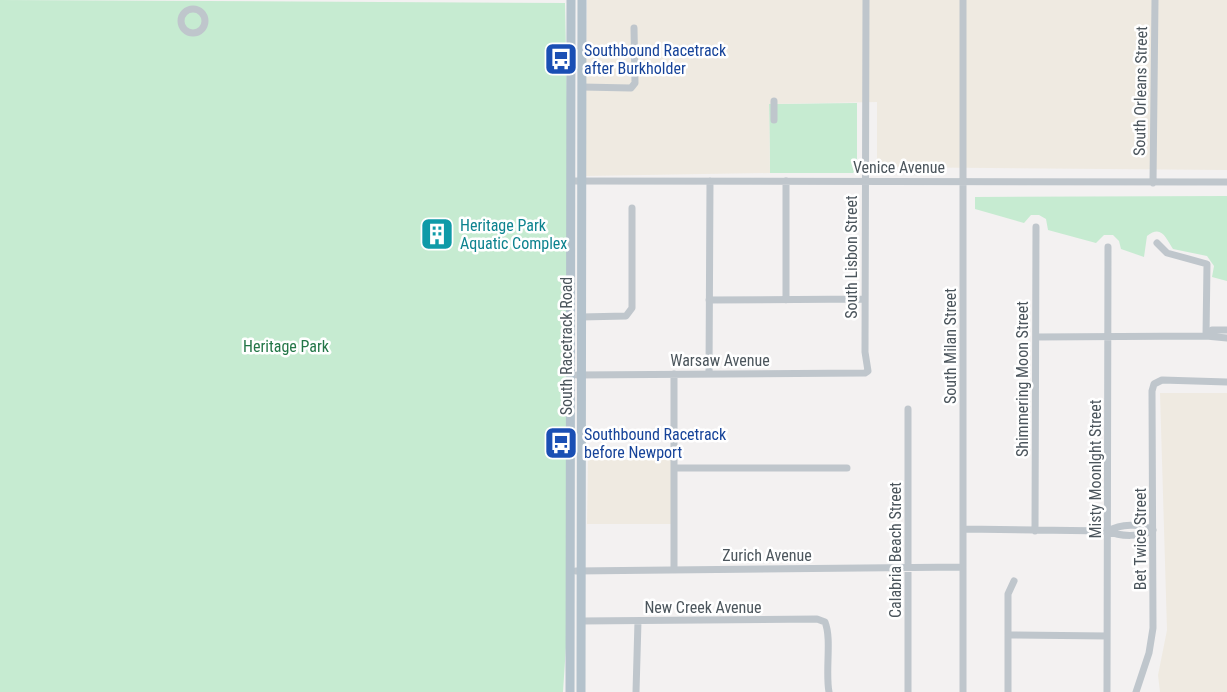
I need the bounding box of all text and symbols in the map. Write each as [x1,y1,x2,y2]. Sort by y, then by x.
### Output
street label: South Orleans Street [1130,26,1151,156]
bus stop icon: Southbound Racetrack after Burkholder [543,41,579,77]
place label: Southbound Racetrack after Burkholder [584,41,727,78]
street label: Venice Avenue [853,158,945,177]
street label: South Lisbon Street [842,195,861,319]
building icon: Heritage Park Aquatic Complex [419,216,455,252]
place label: Heritage Park Aquatic Complex [460,216,567,253]
street label: South Racetrack Road [557,277,576,415]
street label: South Milan Street [941,288,960,404]
street label: Shimmering Moon Street [1013,301,1032,457]
park label: Heritage Park [243,337,330,356]
street label: Warsaw Avenue [670,351,770,370]
street label: Misty Moonlght Street [1086,399,1105,539]
bus stop icon: Southbound Racetrack before Newport [543,425,579,461]
place label: Southbound Racetrack before Newport [584,425,727,462]
street label: Calabria Beach Street [886,482,905,618]
street label: Bet Twice Street [1131,488,1150,590]
street label: Zurich Avenue [722,546,812,565]
street label: New Creek Avenue [644,598,762,617]

